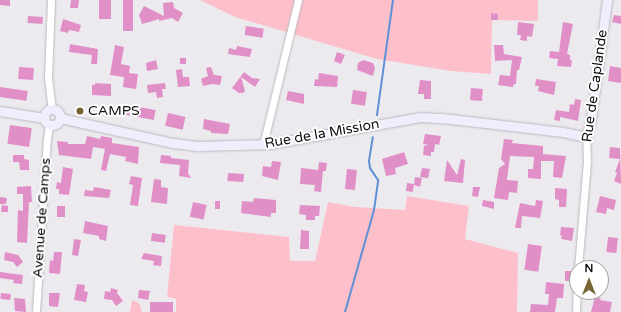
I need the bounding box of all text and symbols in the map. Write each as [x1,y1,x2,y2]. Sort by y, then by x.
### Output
street label: Rue de Caplande [579,29,611,143]
place label: CAMPS [88,103,140,119]
marker: CAMPS [75,106,85,116]
street label: Rue de la Mission [263,116,381,152]
street label: Avenue de Camps [29,157,55,279]
north arrow [569,260,609,300]
text: N [585,262,593,275]

